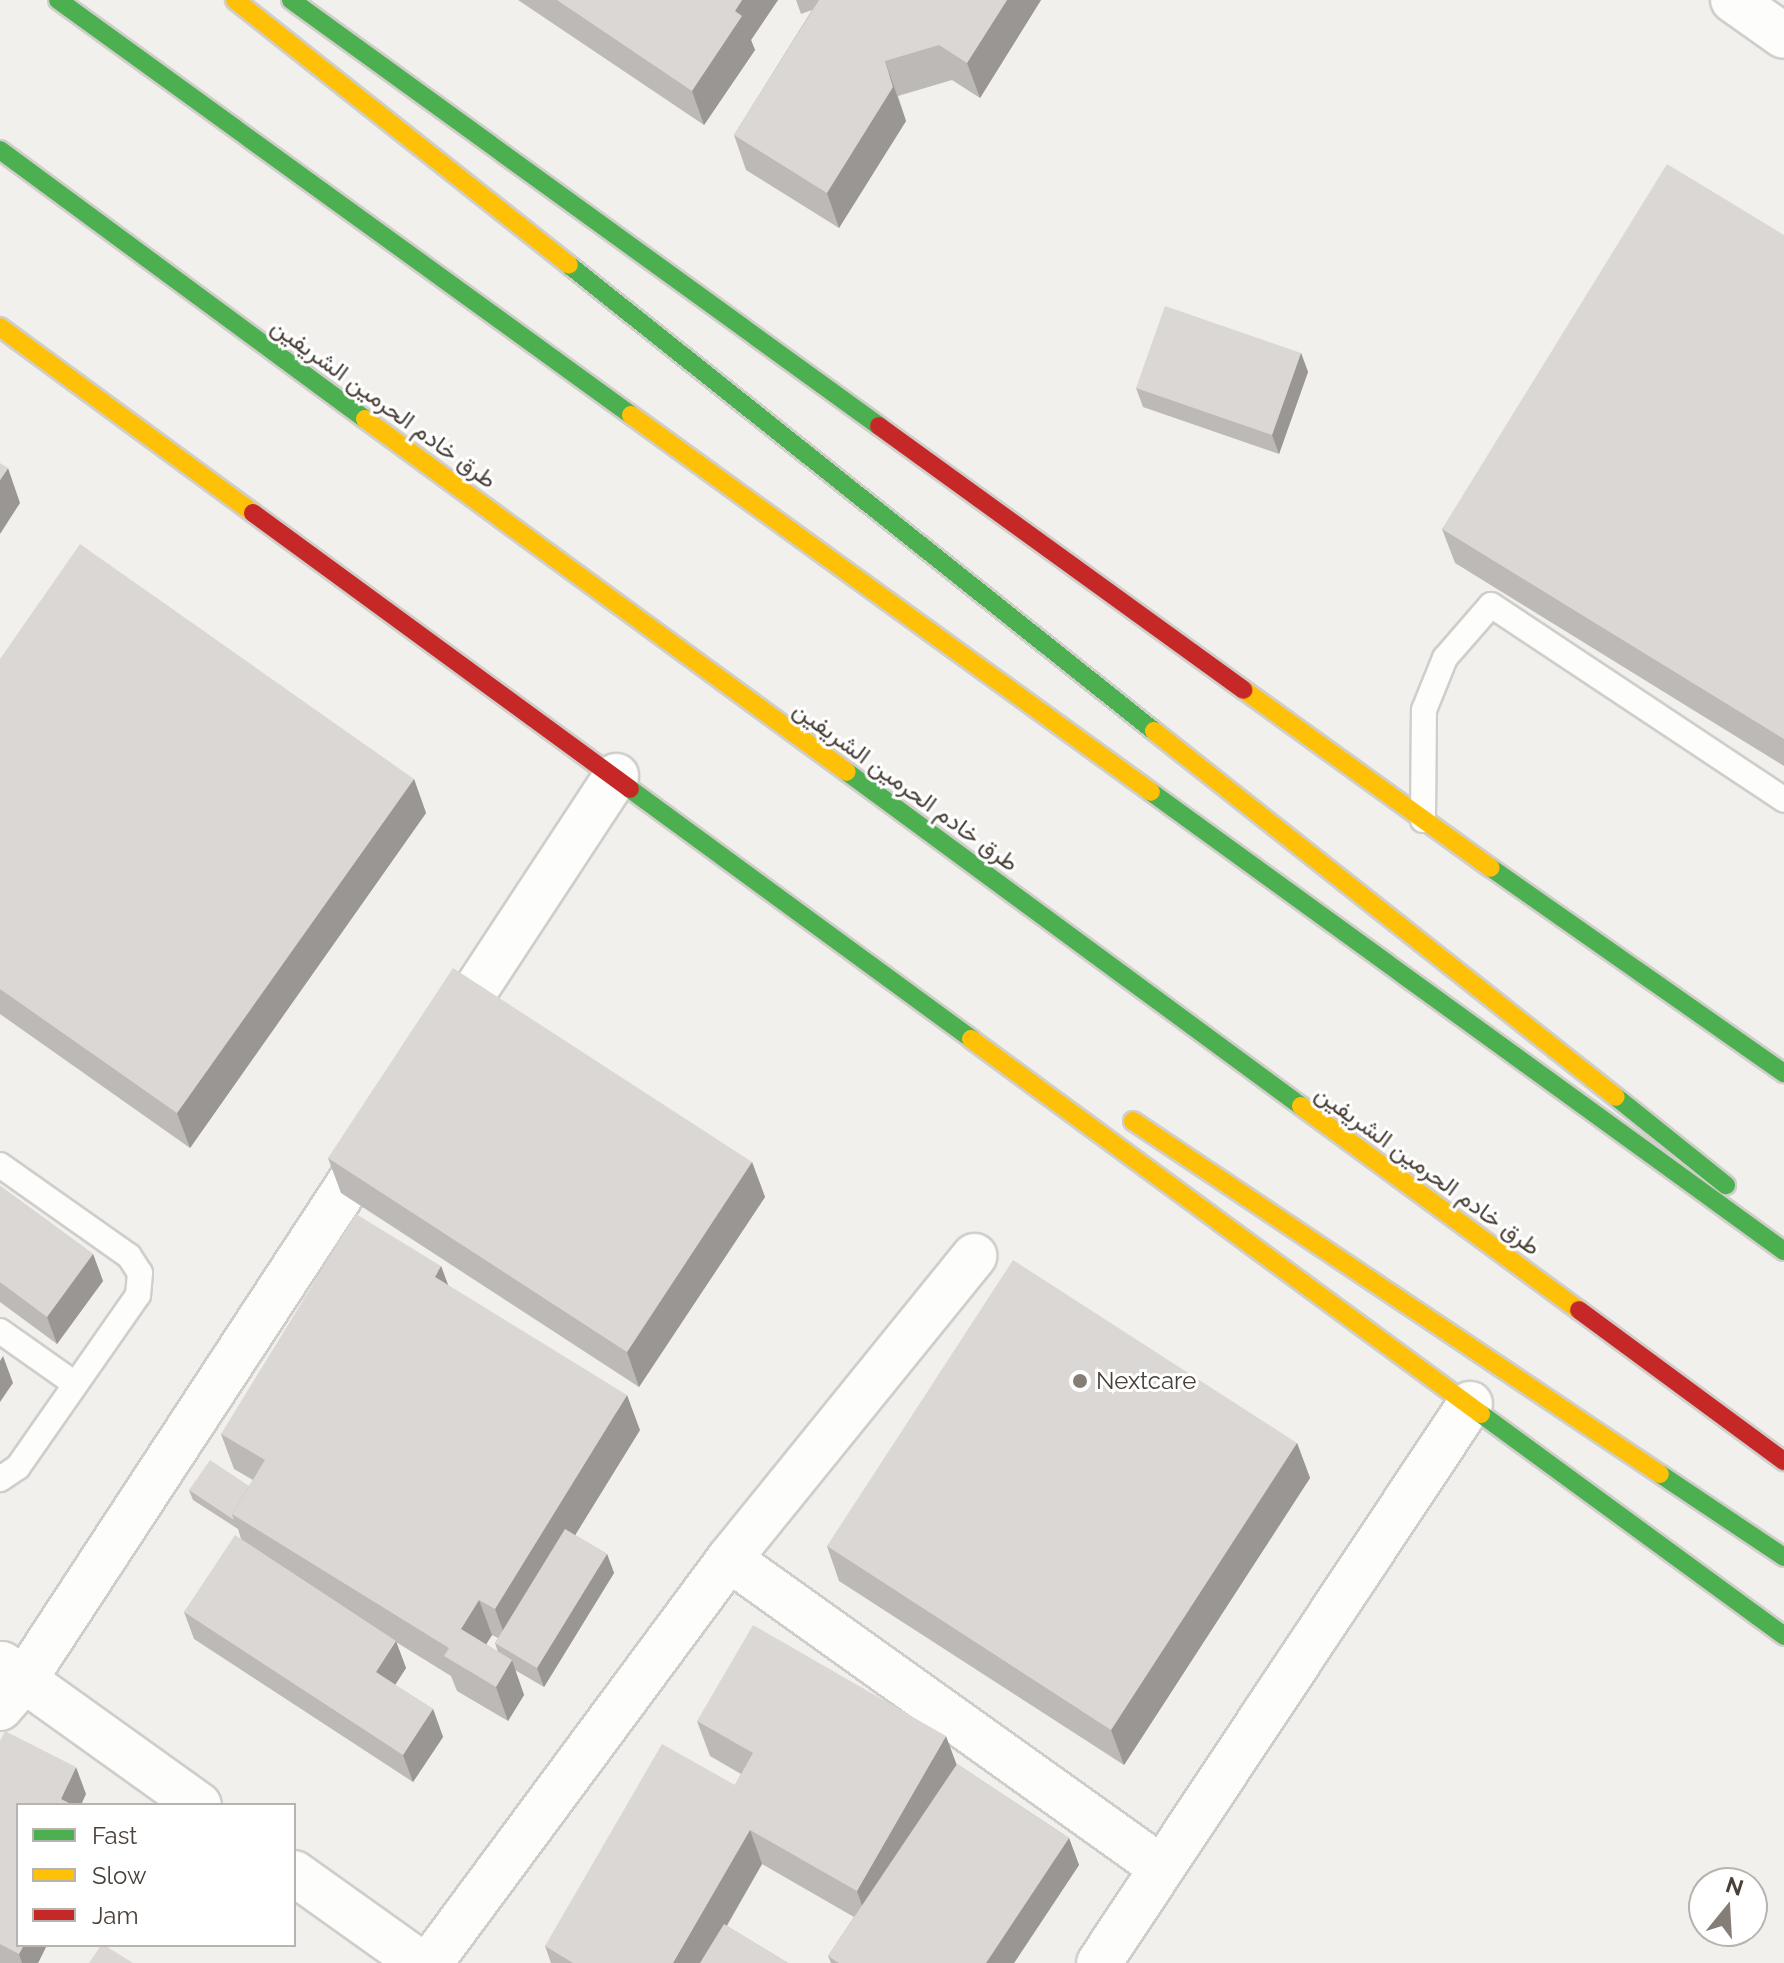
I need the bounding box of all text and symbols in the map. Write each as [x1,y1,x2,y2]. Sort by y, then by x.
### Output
street label: طرق خادم الحرمين الشريفين [266,312,502,494]
street label: طرق خادم الحرمين الشريفين [788,695,1024,877]
street label: طرق خادم الحرمين الشريفين [1310,1079,1546,1261]
place label: Nextcare [1096,1367,1196,1395]
marker: Nextcare [1071,1372,1089,1390]
legend [16,1803,296,1947]
text: Fast [92,1821,137,1850]
text: Slow [92,1861,146,1890]
north arrow [1688,1867,1768,1947]
text: N [1723,1871,1747,1901]
text: Jam [92,1901,138,1930]

